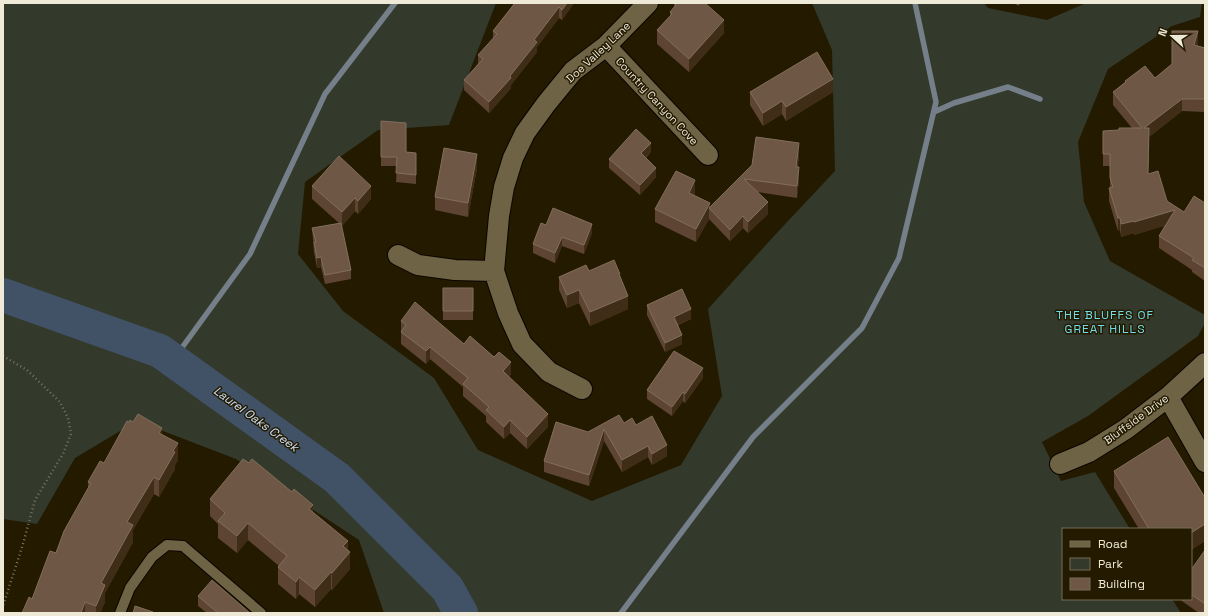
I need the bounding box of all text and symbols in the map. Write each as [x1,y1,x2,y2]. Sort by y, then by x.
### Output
north arrow [1152,16,1192,56]
street label: Doe Valley Lane [563,19,633,85]
text: N [1155,26,1171,38]
street label: Country Canyon Cove [613,54,701,148]
district label: THE BLUFFS OF GREAT HILLS [1056,307,1154,337]
water label: Laurel Oaks Creek [210,383,303,456]
street label: Bluffside Drive [1101,391,1171,447]
legend [1062,528,1192,600]
text: Road [1098,536,1127,552]
text: Park [1098,556,1123,572]
text: Building [1098,576,1145,592]

